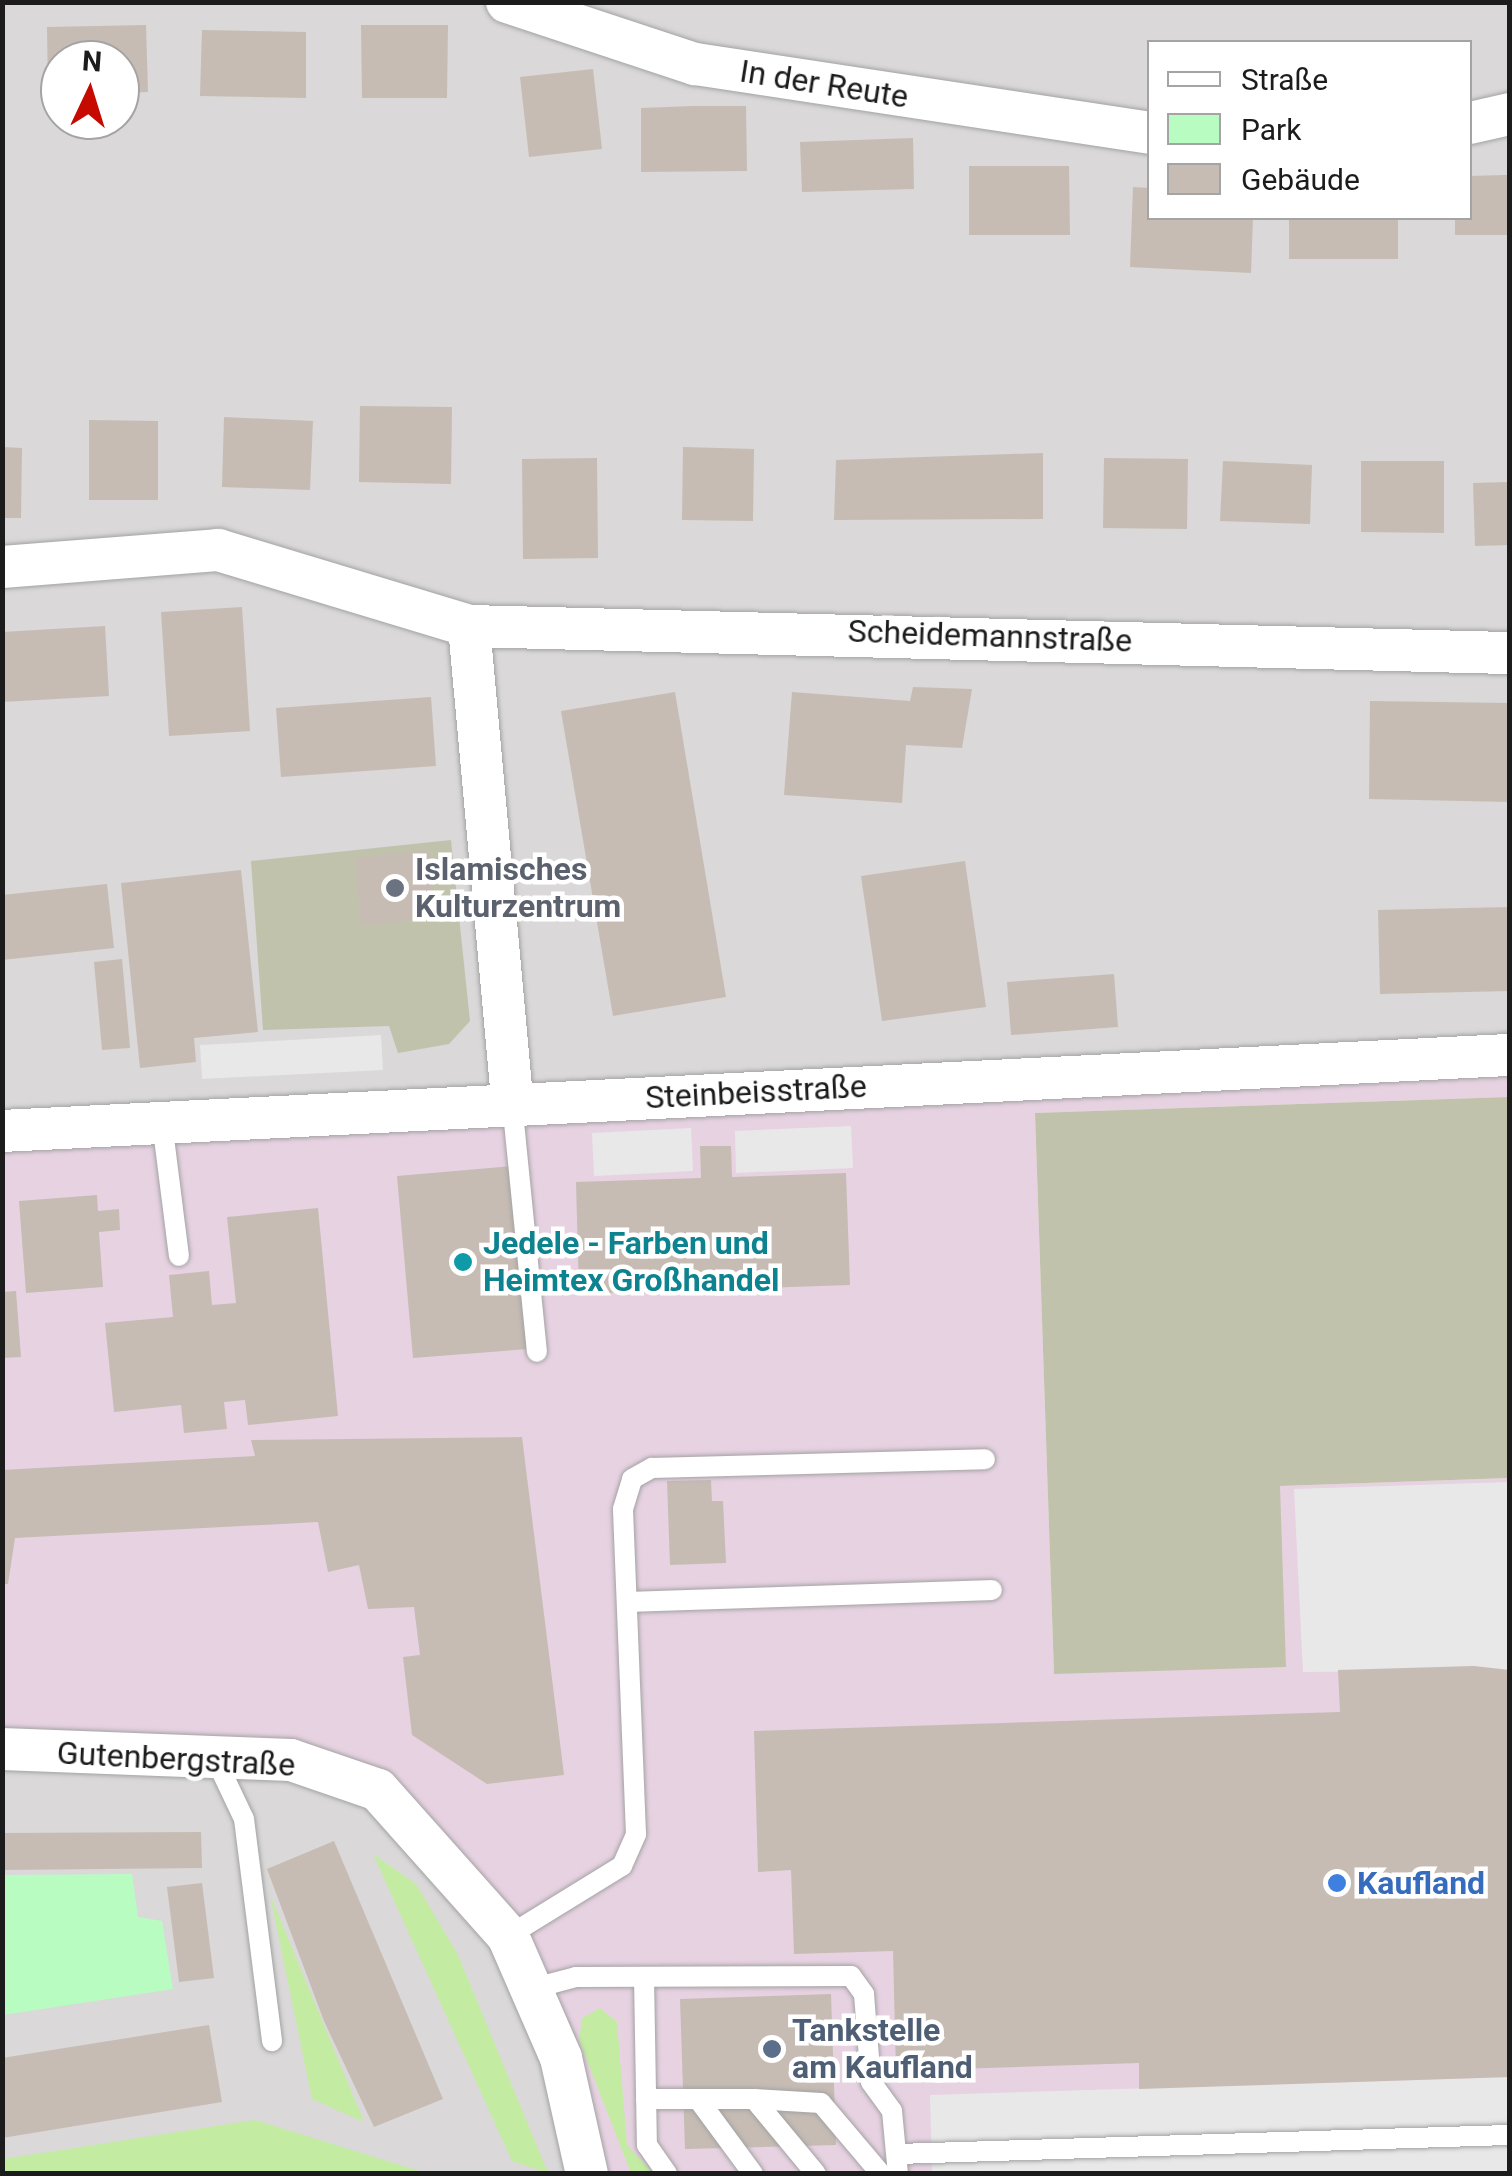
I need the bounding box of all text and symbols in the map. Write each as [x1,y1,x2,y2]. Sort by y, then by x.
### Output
north arrow [40,40,140,140]
legend [1147,40,1472,220]
text: N [81,44,103,79]
street label: In der Reute [737,52,911,116]
text: Straße [1241,62,1328,97]
text: Park [1241,112,1301,147]
text: Gebäude [1241,162,1360,197]
street label: Scheidemannstraße [847,612,1133,660]
place label: Islamisches Kulturzentrum [415,851,621,926]
marker: Islamisches Kulturzentrum [384,877,406,899]
street label: Steinbeisstraße [644,1067,868,1117]
place label: Jedele - Farben und Heimtex Großhandel [483,1225,779,1300]
marker: Jedele - Farben und Heimtex Großhandel [452,1251,474,1273]
street label: Gutenbergstraße [56,1734,296,1784]
place label: Kaufland [1357,1864,1485,1902]
marker: Kaufland [1326,1872,1348,1894]
place label: Tankstelle am Kaufland [792,2012,973,2087]
marker: Tankstelle am Kaufland [761,2038,783,2060]

